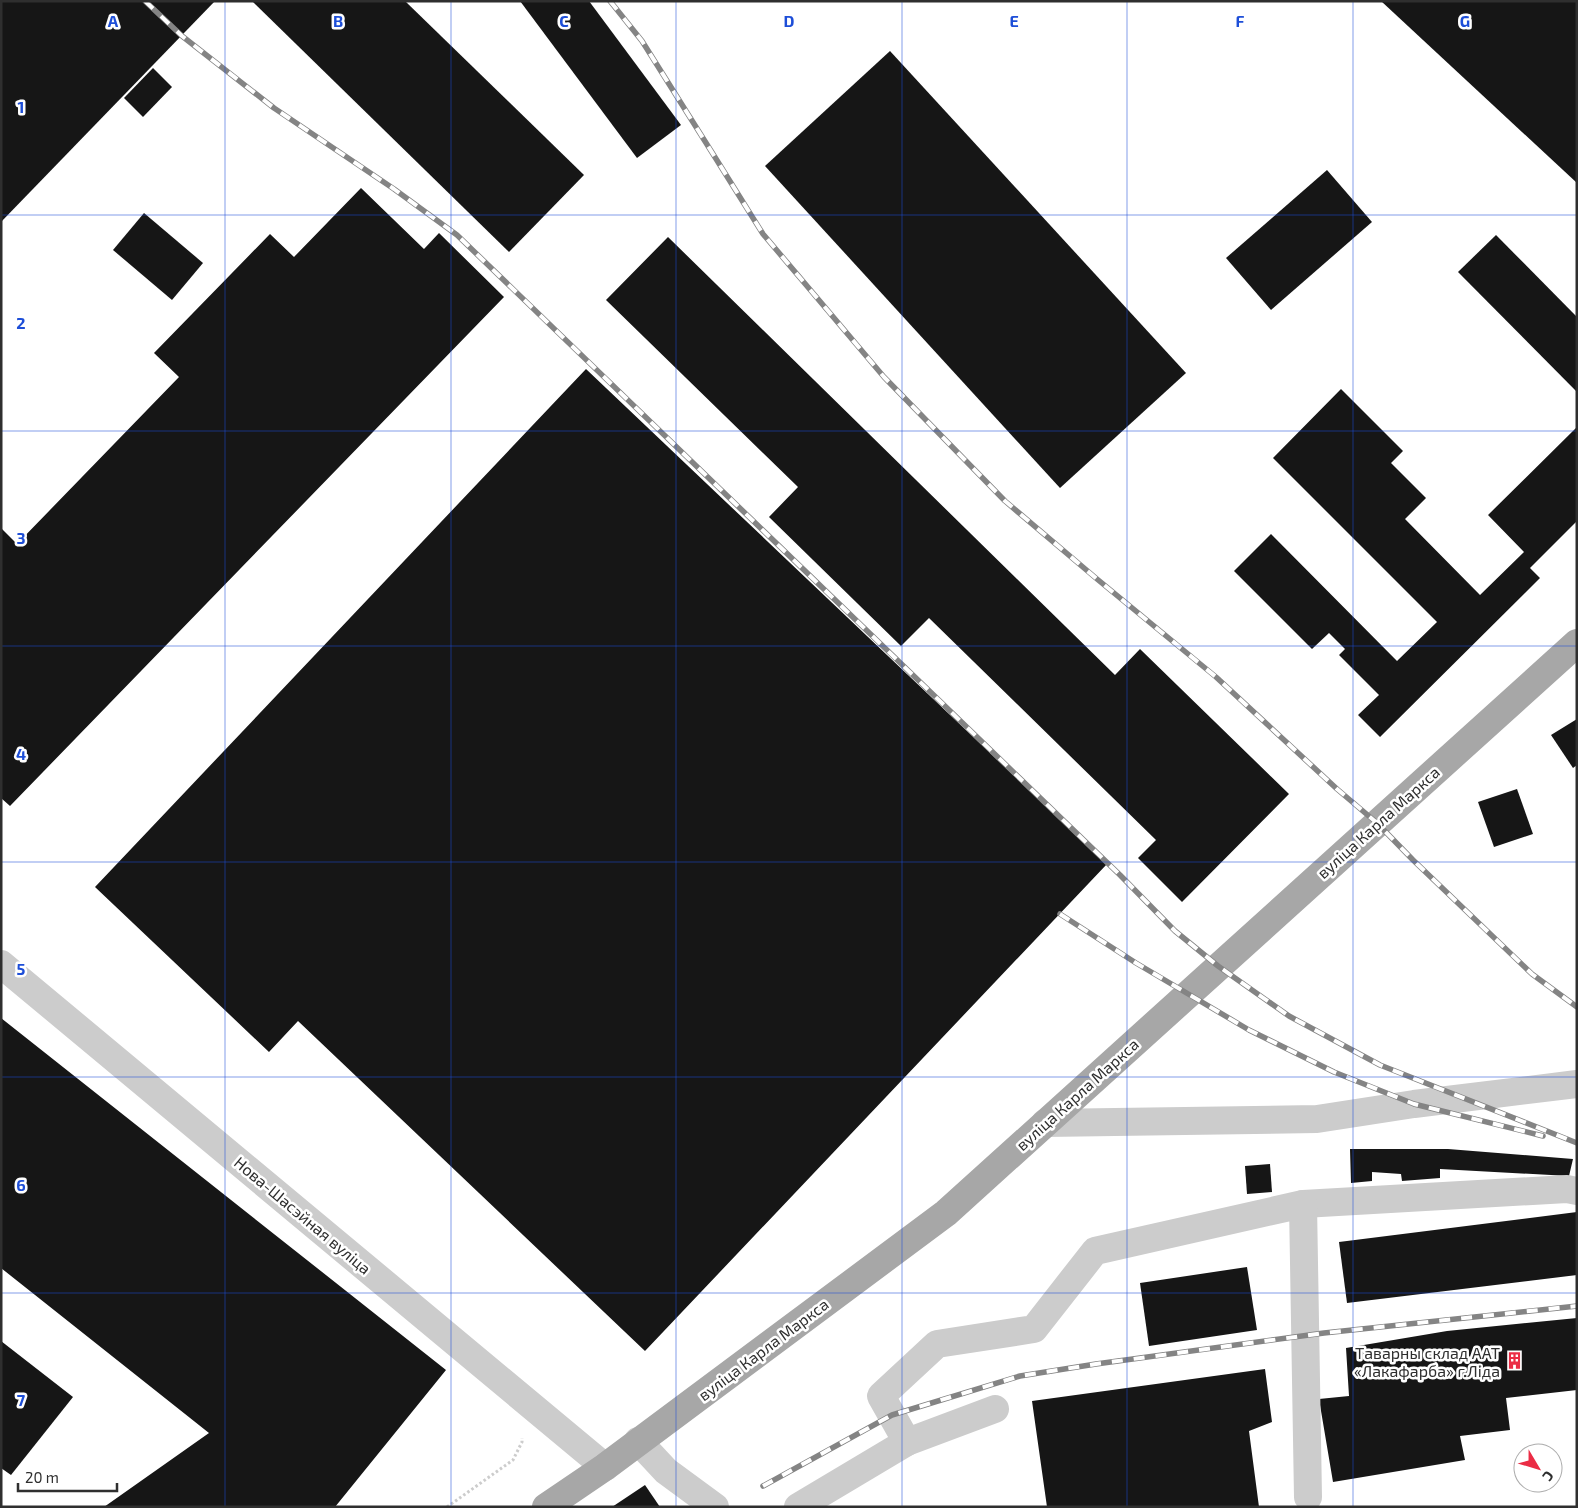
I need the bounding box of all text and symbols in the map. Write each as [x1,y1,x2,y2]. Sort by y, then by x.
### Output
text: A [108,11,119,30]
text: B [333,11,343,30]
text: C [559,11,569,30]
text: D [784,11,795,30]
text: E [1009,11,1019,30]
text: F [1236,11,1245,30]
text: G [1460,11,1470,30]
text: 1 [18,97,24,116]
text: 2 [16,313,26,332]
text: 3 [16,528,26,547]
text: 4 [16,744,26,763]
street label: вуліца Карла Маркса [1313,762,1444,883]
text: 5 [17,959,26,978]
street label: вуліца Карла Маркса [1012,1034,1143,1155]
street label: Нова-Шасэйная вуліца [230,1152,375,1278]
text: 6 [16,1175,26,1194]
street label: вуліца Карла Маркса [694,1294,832,1405]
place label: Таварны склад ААТ «Лакафарба» г.Ліда [1354,1343,1500,1380]
building icon: Таварны склад ААТ «Лакафарба» г.Ліда [1504,1351,1524,1371]
text: 7 [17,1390,26,1409]
north arrow [1513,1443,1563,1493]
scale bar [18,1460,116,1492]
text: 20 m [25,1468,59,1486]
text: С [1539,1468,1558,1485]

